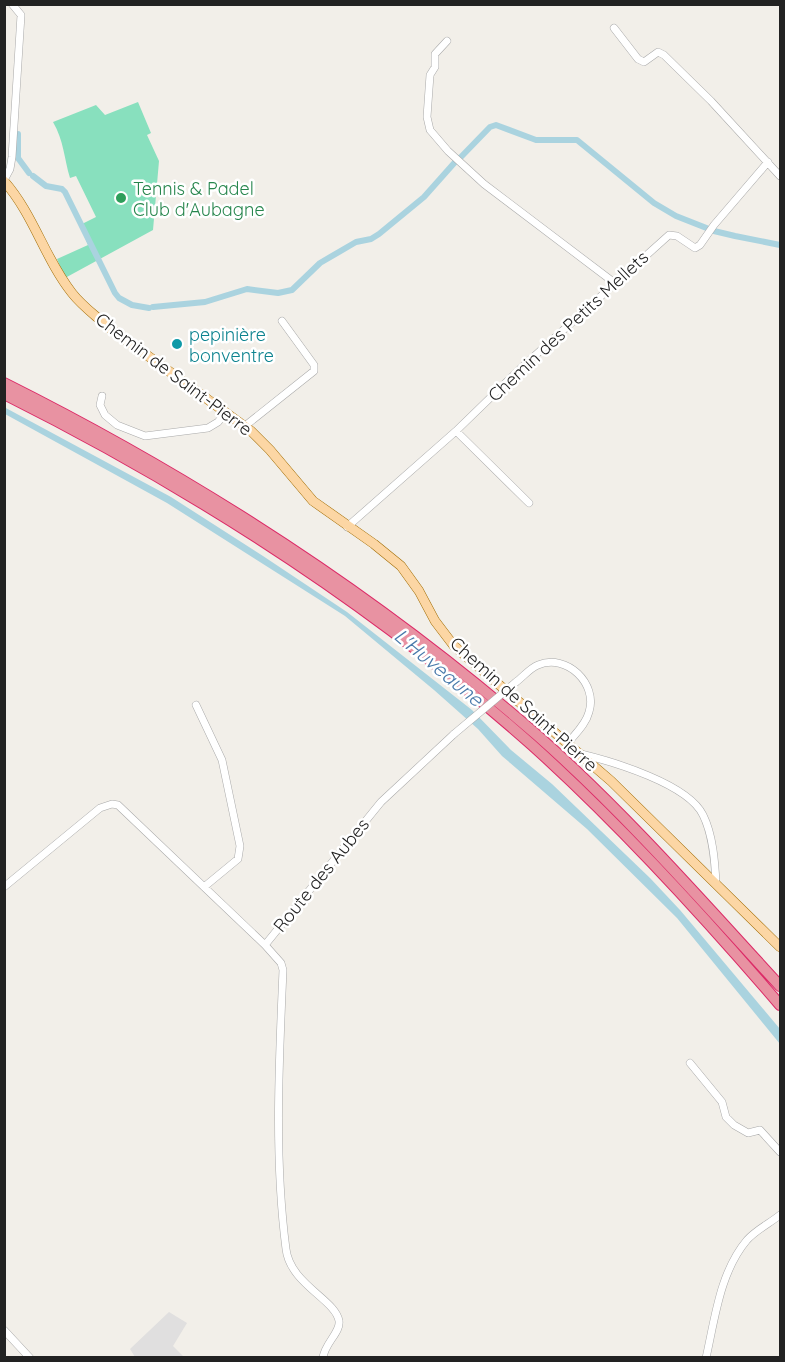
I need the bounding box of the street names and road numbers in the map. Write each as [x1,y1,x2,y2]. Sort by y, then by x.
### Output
street label: Chemin des Petits Mellets [483,246,653,406]
street label: Chemin de Saint-Pierre [91,307,257,441]
street label: Chemin de Saint-Pierre [446,632,602,776]
street label: Route des Aubes [268,813,374,937]

